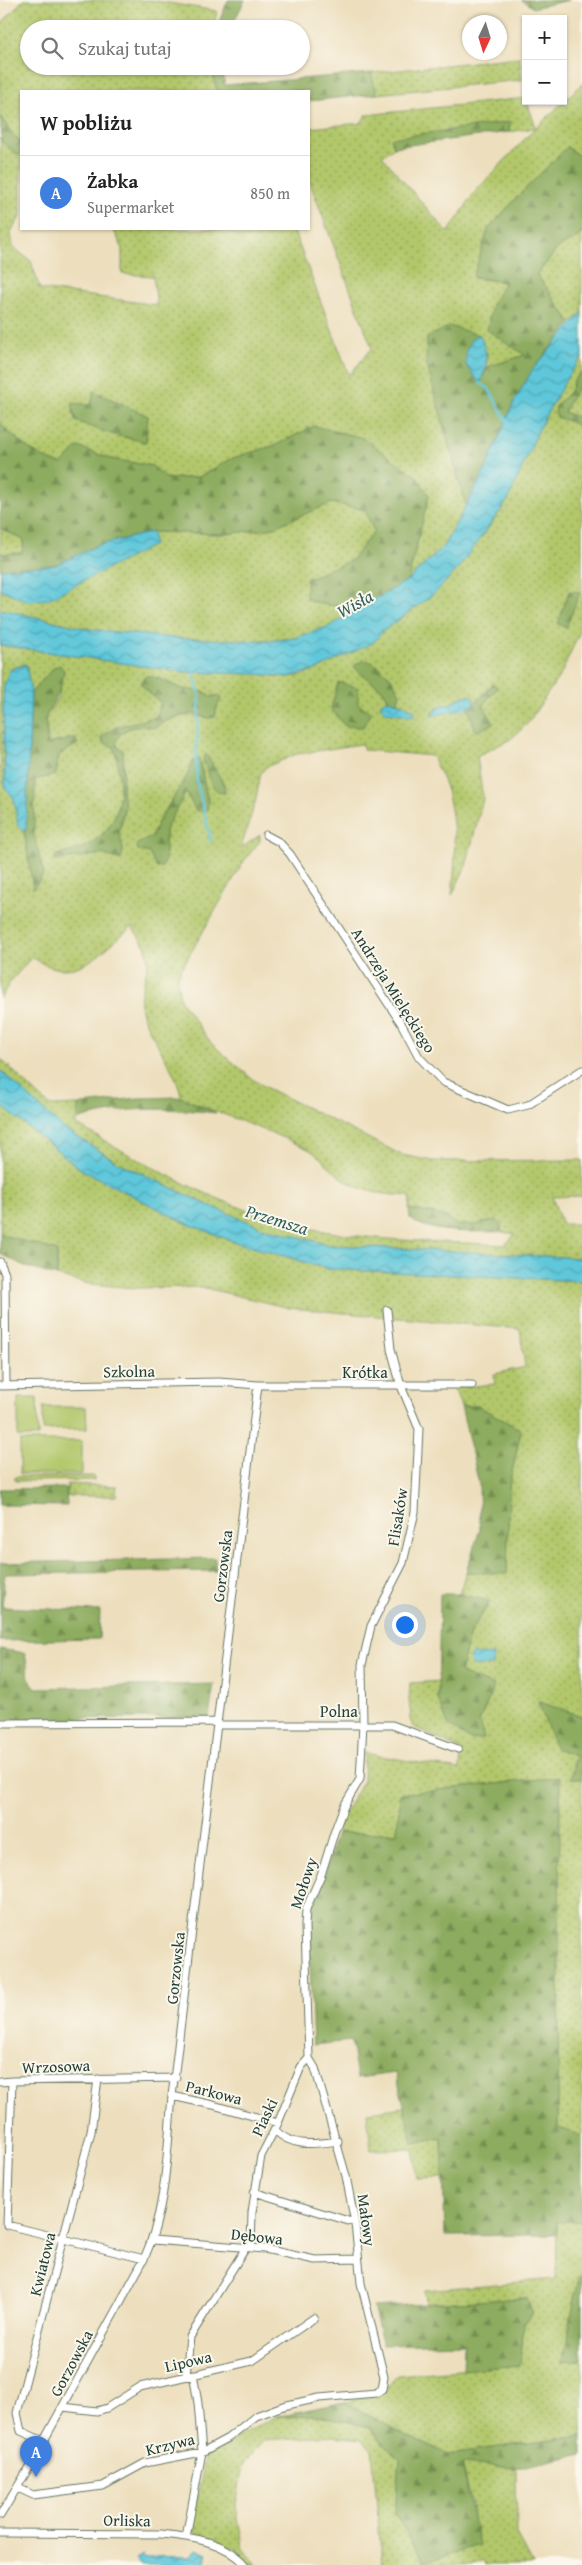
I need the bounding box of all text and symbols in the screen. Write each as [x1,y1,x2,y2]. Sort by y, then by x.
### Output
north arrow [462,15,507,60]
map controls [522,15,567,105]
button: + [522,15,567,60]
search box [20,20,310,75]
icon: search [38,34,66,62]
text: Szukaj tutaj [78,34,172,62]
button: − [522,60,567,105]
text: W pobliżu [40,107,132,138]
text: Żabka [87,167,138,195]
text: A [51,181,61,205]
text: 850 m [250,181,290,205]
text: Supermarket [87,195,174,219]
water label: Wisła [332,582,379,625]
street label: Andrzeja Mielęckiego [346,923,442,1057]
water label: Przemsza [241,1197,313,1242]
street label: Szkolna [103,1359,156,1383]
street label: Krótka [342,1360,388,1384]
street label: Flisaków [381,1486,414,1548]
street label: Gorzowska [206,1528,238,1603]
your location [392,1612,418,1638]
street label: Polna [320,1699,358,1723]
street label: Mołowy [283,1854,323,1912]
street label: Gorzowska [159,1930,191,2005]
street label: Wrzosowa [21,2053,91,2079]
street label: Parkowa [183,2073,245,2111]
street label: Piaski [245,2094,283,2140]
street label: Małowy [351,2192,383,2248]
street label: Dębowa [230,2221,285,2251]
street label: Kwiatowa [22,2229,62,2299]
street label: Gorzowska [43,2325,99,2401]
street label: Lipowa [162,2344,214,2378]
street label: Krzywa [143,2426,197,2462]
pin: A [20,2436,52,2477]
street label: Orliska [103,2508,151,2532]

